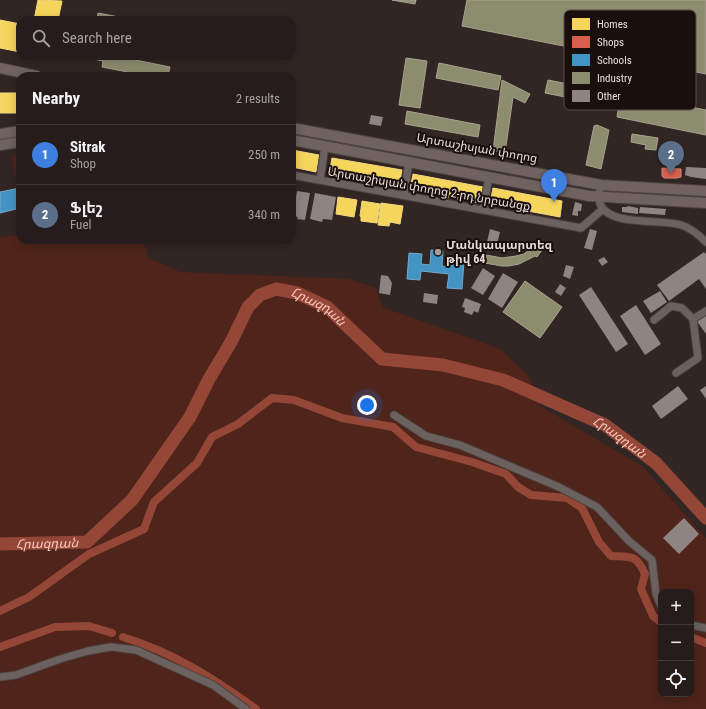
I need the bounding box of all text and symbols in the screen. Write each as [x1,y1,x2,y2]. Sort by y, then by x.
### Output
legend [564,10,696,110]
search box [16,16,296,60]
text: Homes [597,18,628,31]
icon: search [30,27,52,49]
text: Search here [62,29,132,47]
text: Shops [597,36,624,49]
text: Schools [597,54,632,67]
text: Industry [597,72,633,85]
text: Nearby [32,88,80,108]
text: Other [597,90,621,103]
text: 2 results [236,91,280,106]
street label: Արտաշիսյան փողոց [416,130,538,166]
text: Sitrak [70,138,105,156]
pin: 2 [658,141,684,174]
text: 1 [42,147,48,162]
text: 250 m [248,147,280,162]
text: Shop [70,156,96,171]
street label: Արտաշիսյան փողոց 2-րդ նրբանցք [326,164,532,214]
pin: 1 [541,169,567,202]
text: Ֆլեշ [70,199,102,217]
text: 2 [42,207,48,222]
text: 340 m [248,207,280,222]
text: Fuel [70,217,91,232]
place label: Մանկապարտեզ թիվ 64 [446,238,554,266]
marker: Մանկապարտեզ թիվ 64 [433,247,443,257]
water label: Հրազդան [290,285,350,330]
your location [357,395,377,415]
water label: Հրազդան [591,414,650,462]
water label: Հրազդան [16,535,80,552]
map controls [658,589,694,697]
button: + [658,589,694,625]
button: − [658,625,694,661]
button: locate [658,661,694,697]

